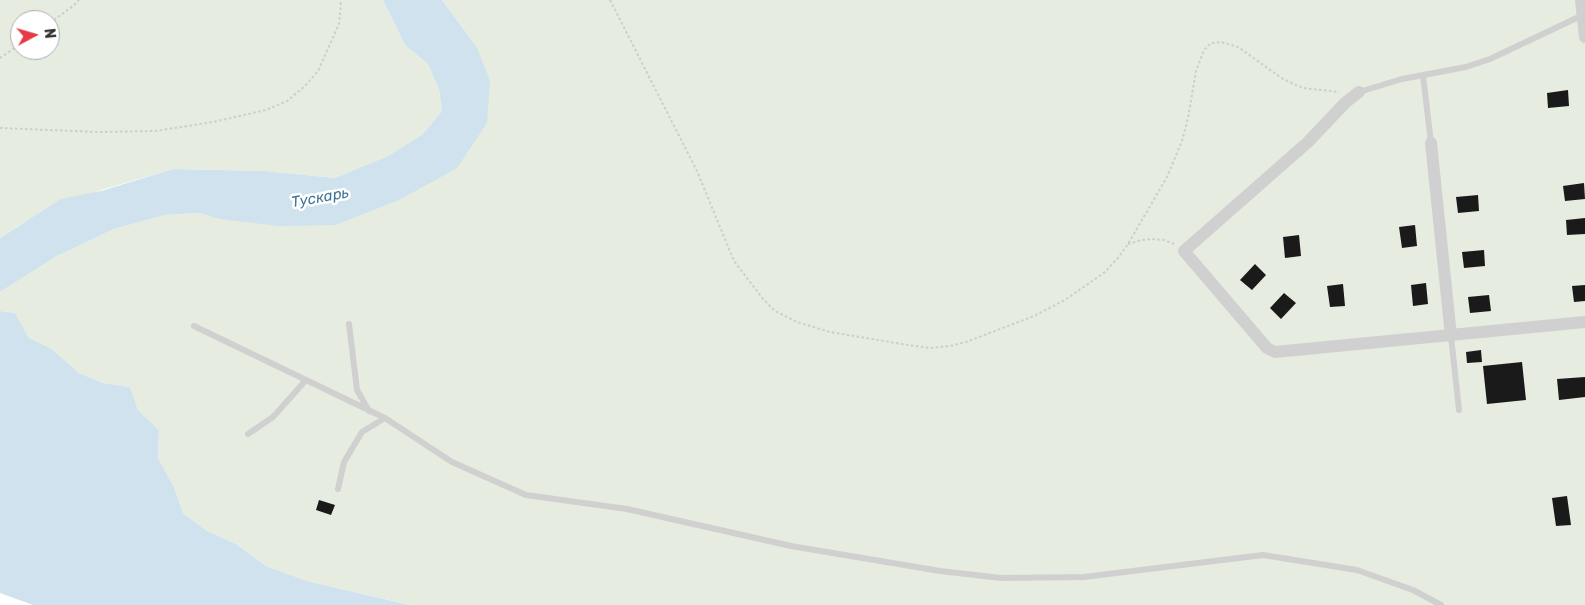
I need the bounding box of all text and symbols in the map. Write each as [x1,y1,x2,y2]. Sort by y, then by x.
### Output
north arrow [10,10,60,60]
text: N [40,28,58,39]
water label: Тускарь [290,184,350,212]

